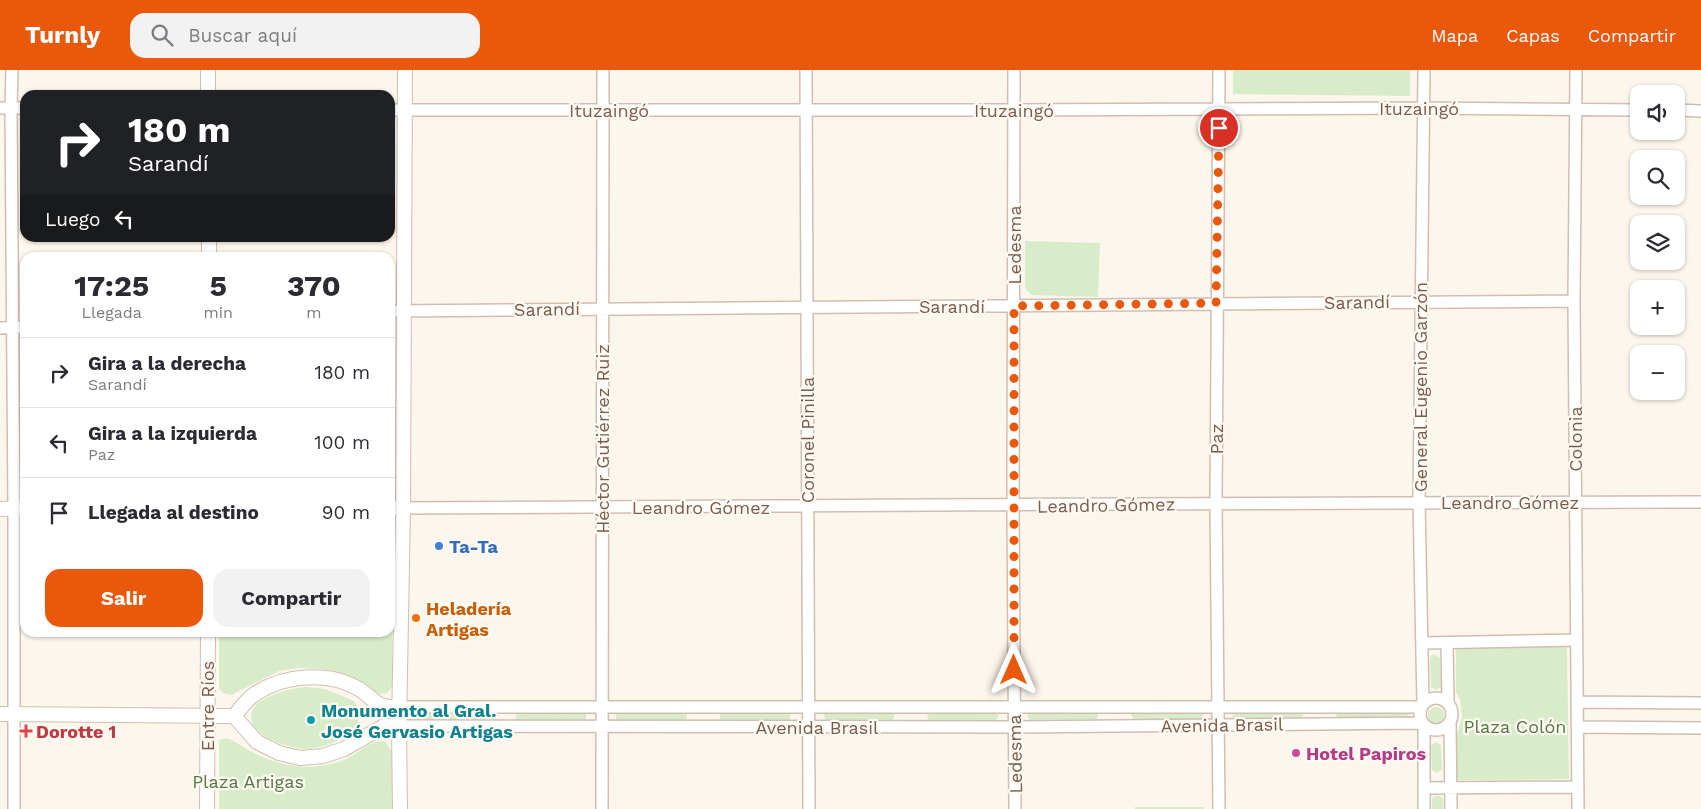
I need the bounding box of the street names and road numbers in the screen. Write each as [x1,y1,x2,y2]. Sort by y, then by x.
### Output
street label: Ituzaingó [1379,98,1459,119]
street label: Ituzaingó [569,100,649,121]
street label: Ituzaingó [974,100,1054,121]
street label: Ledesma [1004,205,1025,285]
street label: General Eugenio Garzón [1410,282,1431,492]
street label: Sarandí [1324,291,1390,313]
street label: Sarandí [919,296,985,317]
street label: Sarandí [514,298,580,320]
street label: Héctor Gutiérrez Ruiz [592,344,613,534]
street label: Coronel Pinilla [797,377,818,503]
street label: Colonia [1565,406,1586,472]
street label: Paz [1206,424,1227,454]
street label: Leandro Gómez [1441,492,1579,513]
street label: Leandro Gómez [1037,493,1175,517]
street label: Leandro Gómez [632,497,770,518]
street label: Entre Ríos [197,661,218,751]
street label: Avenida Brasil [1160,713,1284,737]
street label: Ledesma [1004,714,1026,794]
street label: Avenida Brasil [756,717,879,738]

